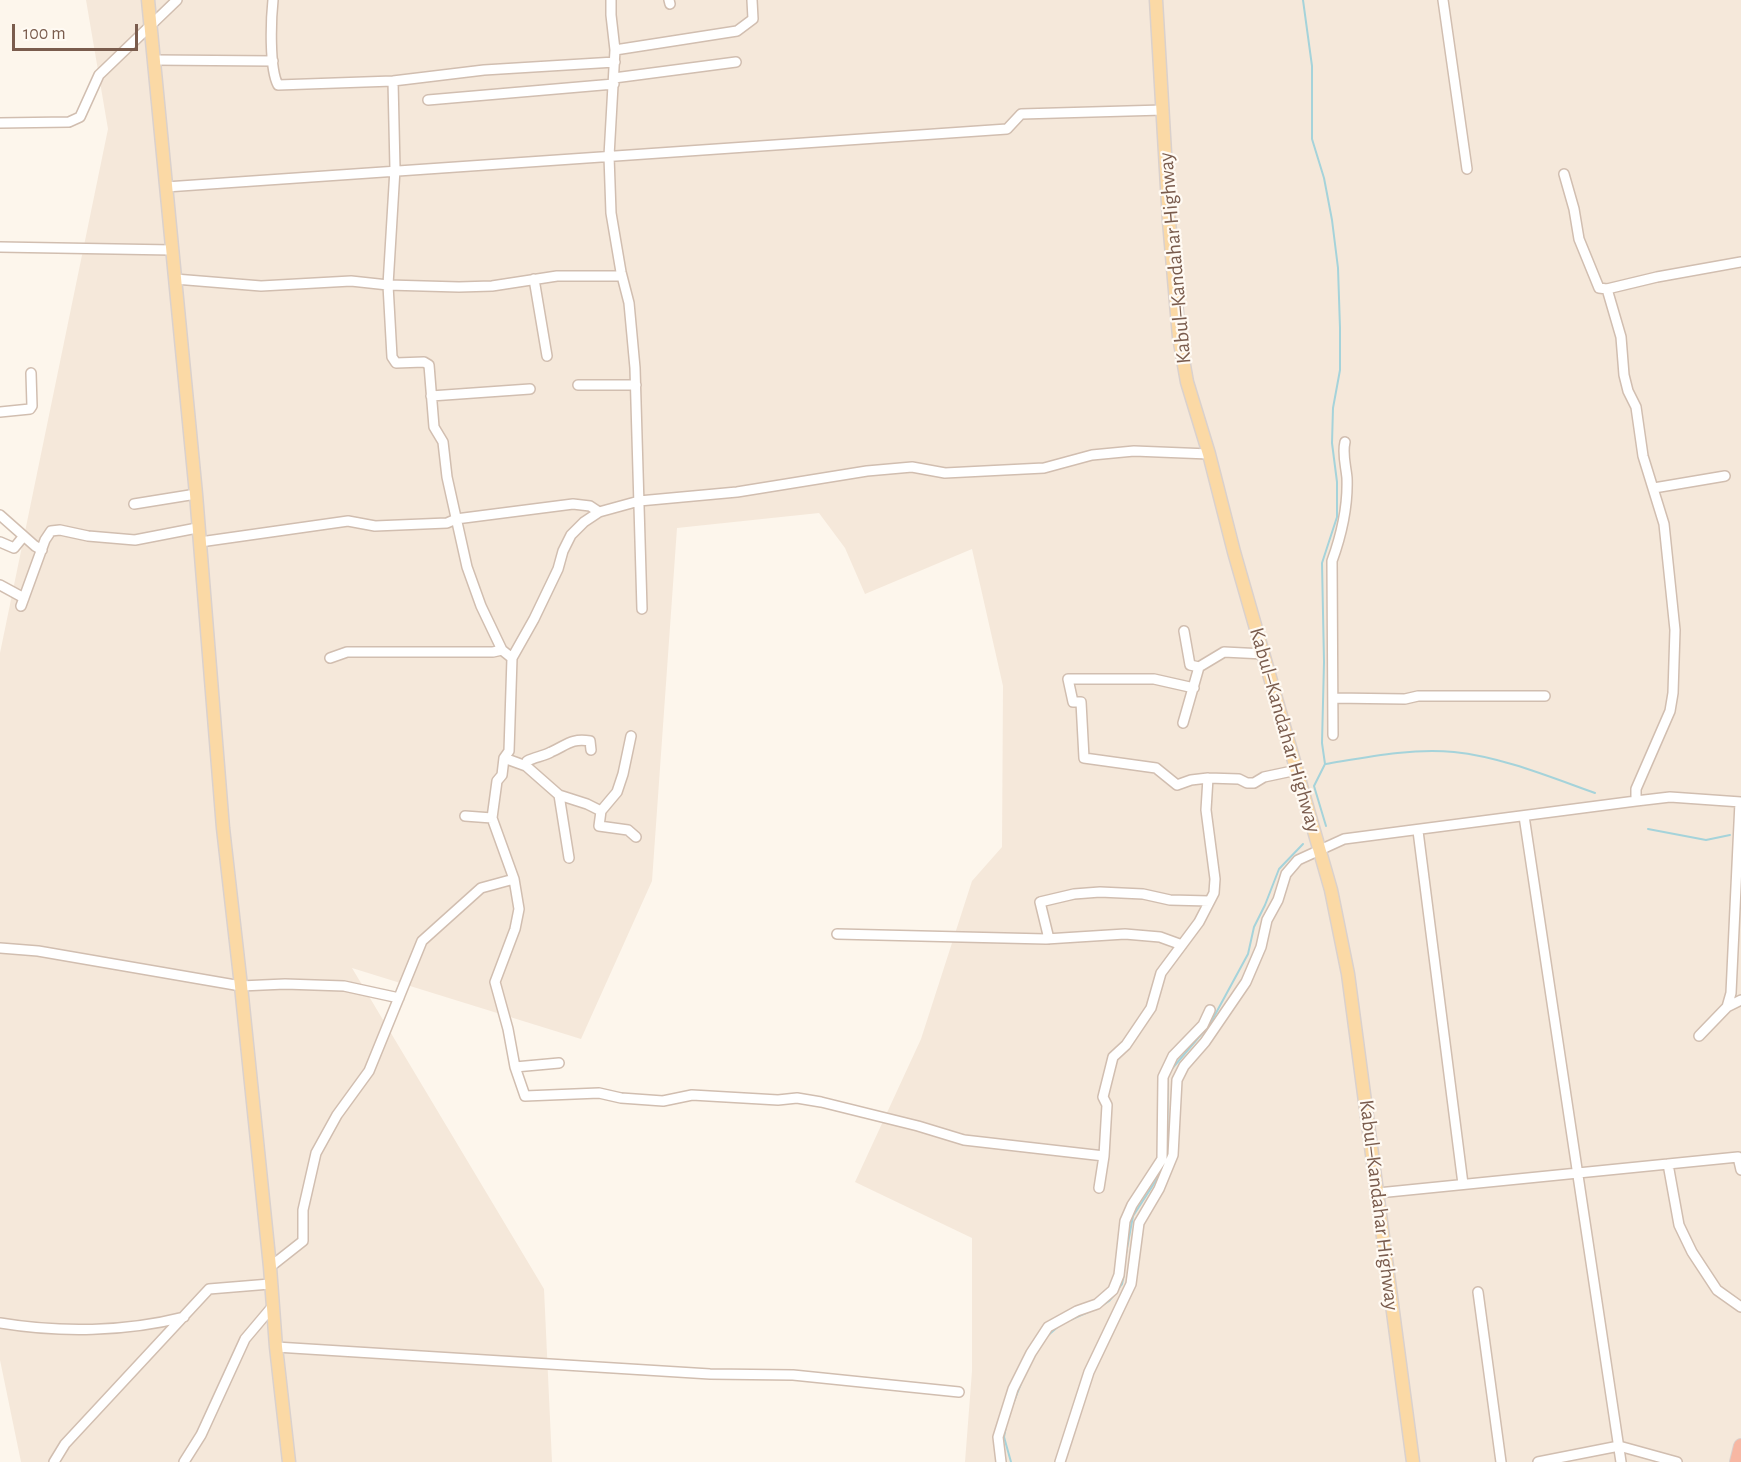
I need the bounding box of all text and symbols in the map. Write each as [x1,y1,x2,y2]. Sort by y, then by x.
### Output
scale bar [15,12,141,50]
text: 100 m [23,25,66,43]
street label: Kabul–Kandahar Highway [1153,151,1197,365]
street label: Kabul–Kandahar Highway [1244,624,1326,836]
street label: Kabul–Kandahar Highway [1354,1098,1404,1312]

